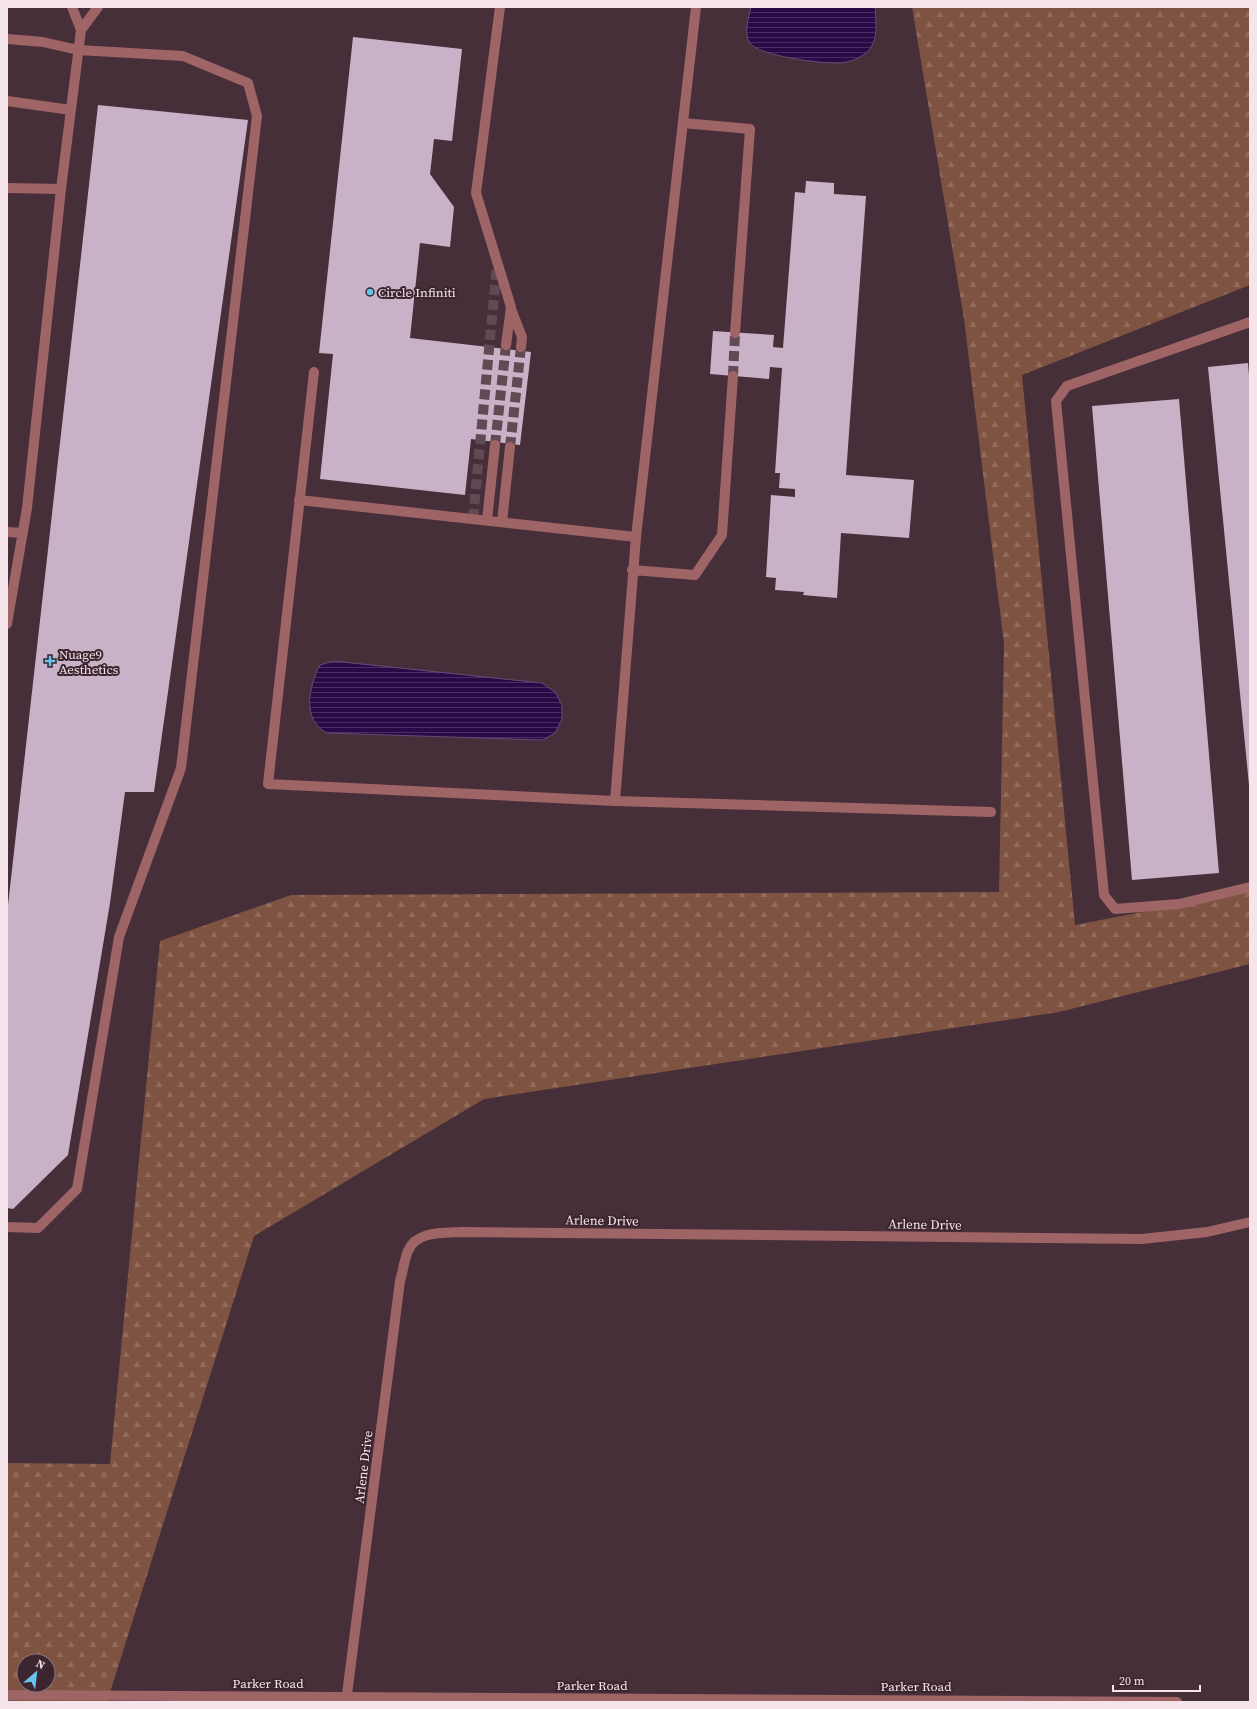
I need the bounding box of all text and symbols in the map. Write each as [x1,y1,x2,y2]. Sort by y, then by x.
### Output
place label: Circle Infiniti [378,284,456,301]
marker: Circle Infiniti [365,287,375,297]
place label: Nuage9 Aesthetics [59,646,119,678]
marker: Nuage9 Aesthetics [44,655,56,667]
street label: Arlene Drive [565,1211,639,1230]
street label: Arlene Drive [888,1215,962,1234]
street label: Arlene Drive [351,1429,376,1505]
north arrow [16,1653,56,1693]
text: N [33,1656,48,1673]
scale bar [1113,1667,1200,1693]
text: 20 m [1119,1673,1145,1689]
street label: Parker Road [232,1675,304,1692]
street label: Parker Road [556,1677,628,1694]
street label: Parker Road [880,1678,952,1695]

